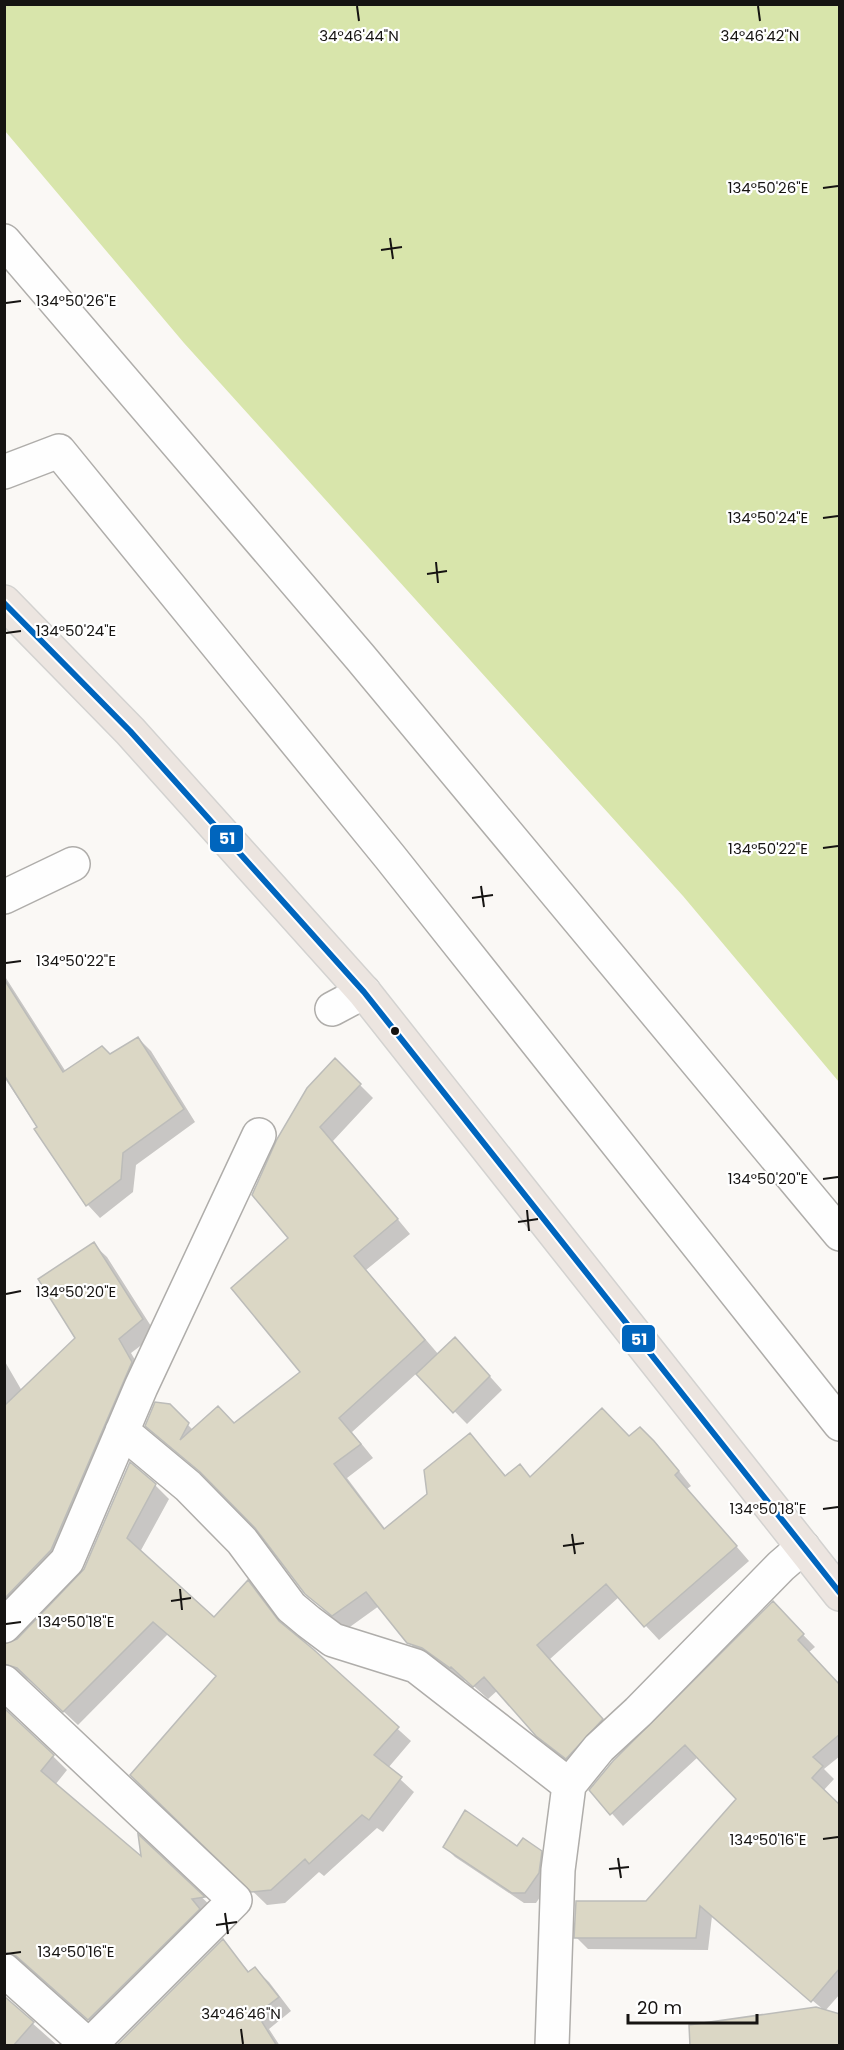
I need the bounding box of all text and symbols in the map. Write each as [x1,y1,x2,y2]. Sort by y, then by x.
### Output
text: 34°46'44"N [319,25,399,46]
text: 34°46'42"N [721,25,799,46]
text: 134°50'26"E [728,177,808,198]
text: 134°50'26"E [36,290,116,311]
text: 134°50'24"E [728,507,808,528]
text: 134°50'24"E [36,620,116,641]
line badge: 51 [209,824,244,853]
text: 51 [219,827,235,850]
text: 134°50'22"E [728,838,808,859]
text: 134°50'22"E [36,950,116,971]
unlabelled marker [389,1025,401,1037]
text: 134°50'20"E [728,1168,808,1189]
text: 134°50'20"E [36,1281,116,1302]
line badge: 51 [621,1324,656,1353]
text: 51 [631,1328,647,1351]
text: 134°50'18"E [730,1498,806,1519]
text: 134°50'18"E [38,1611,114,1632]
text: 134°50'16"E [730,1829,806,1850]
text: 134°50'16"E [38,1941,114,1962]
scale bar [628,1987,757,2025]
text: 20 m [637,1995,682,2020]
text: 34°46'46"N [201,2003,281,2024]

